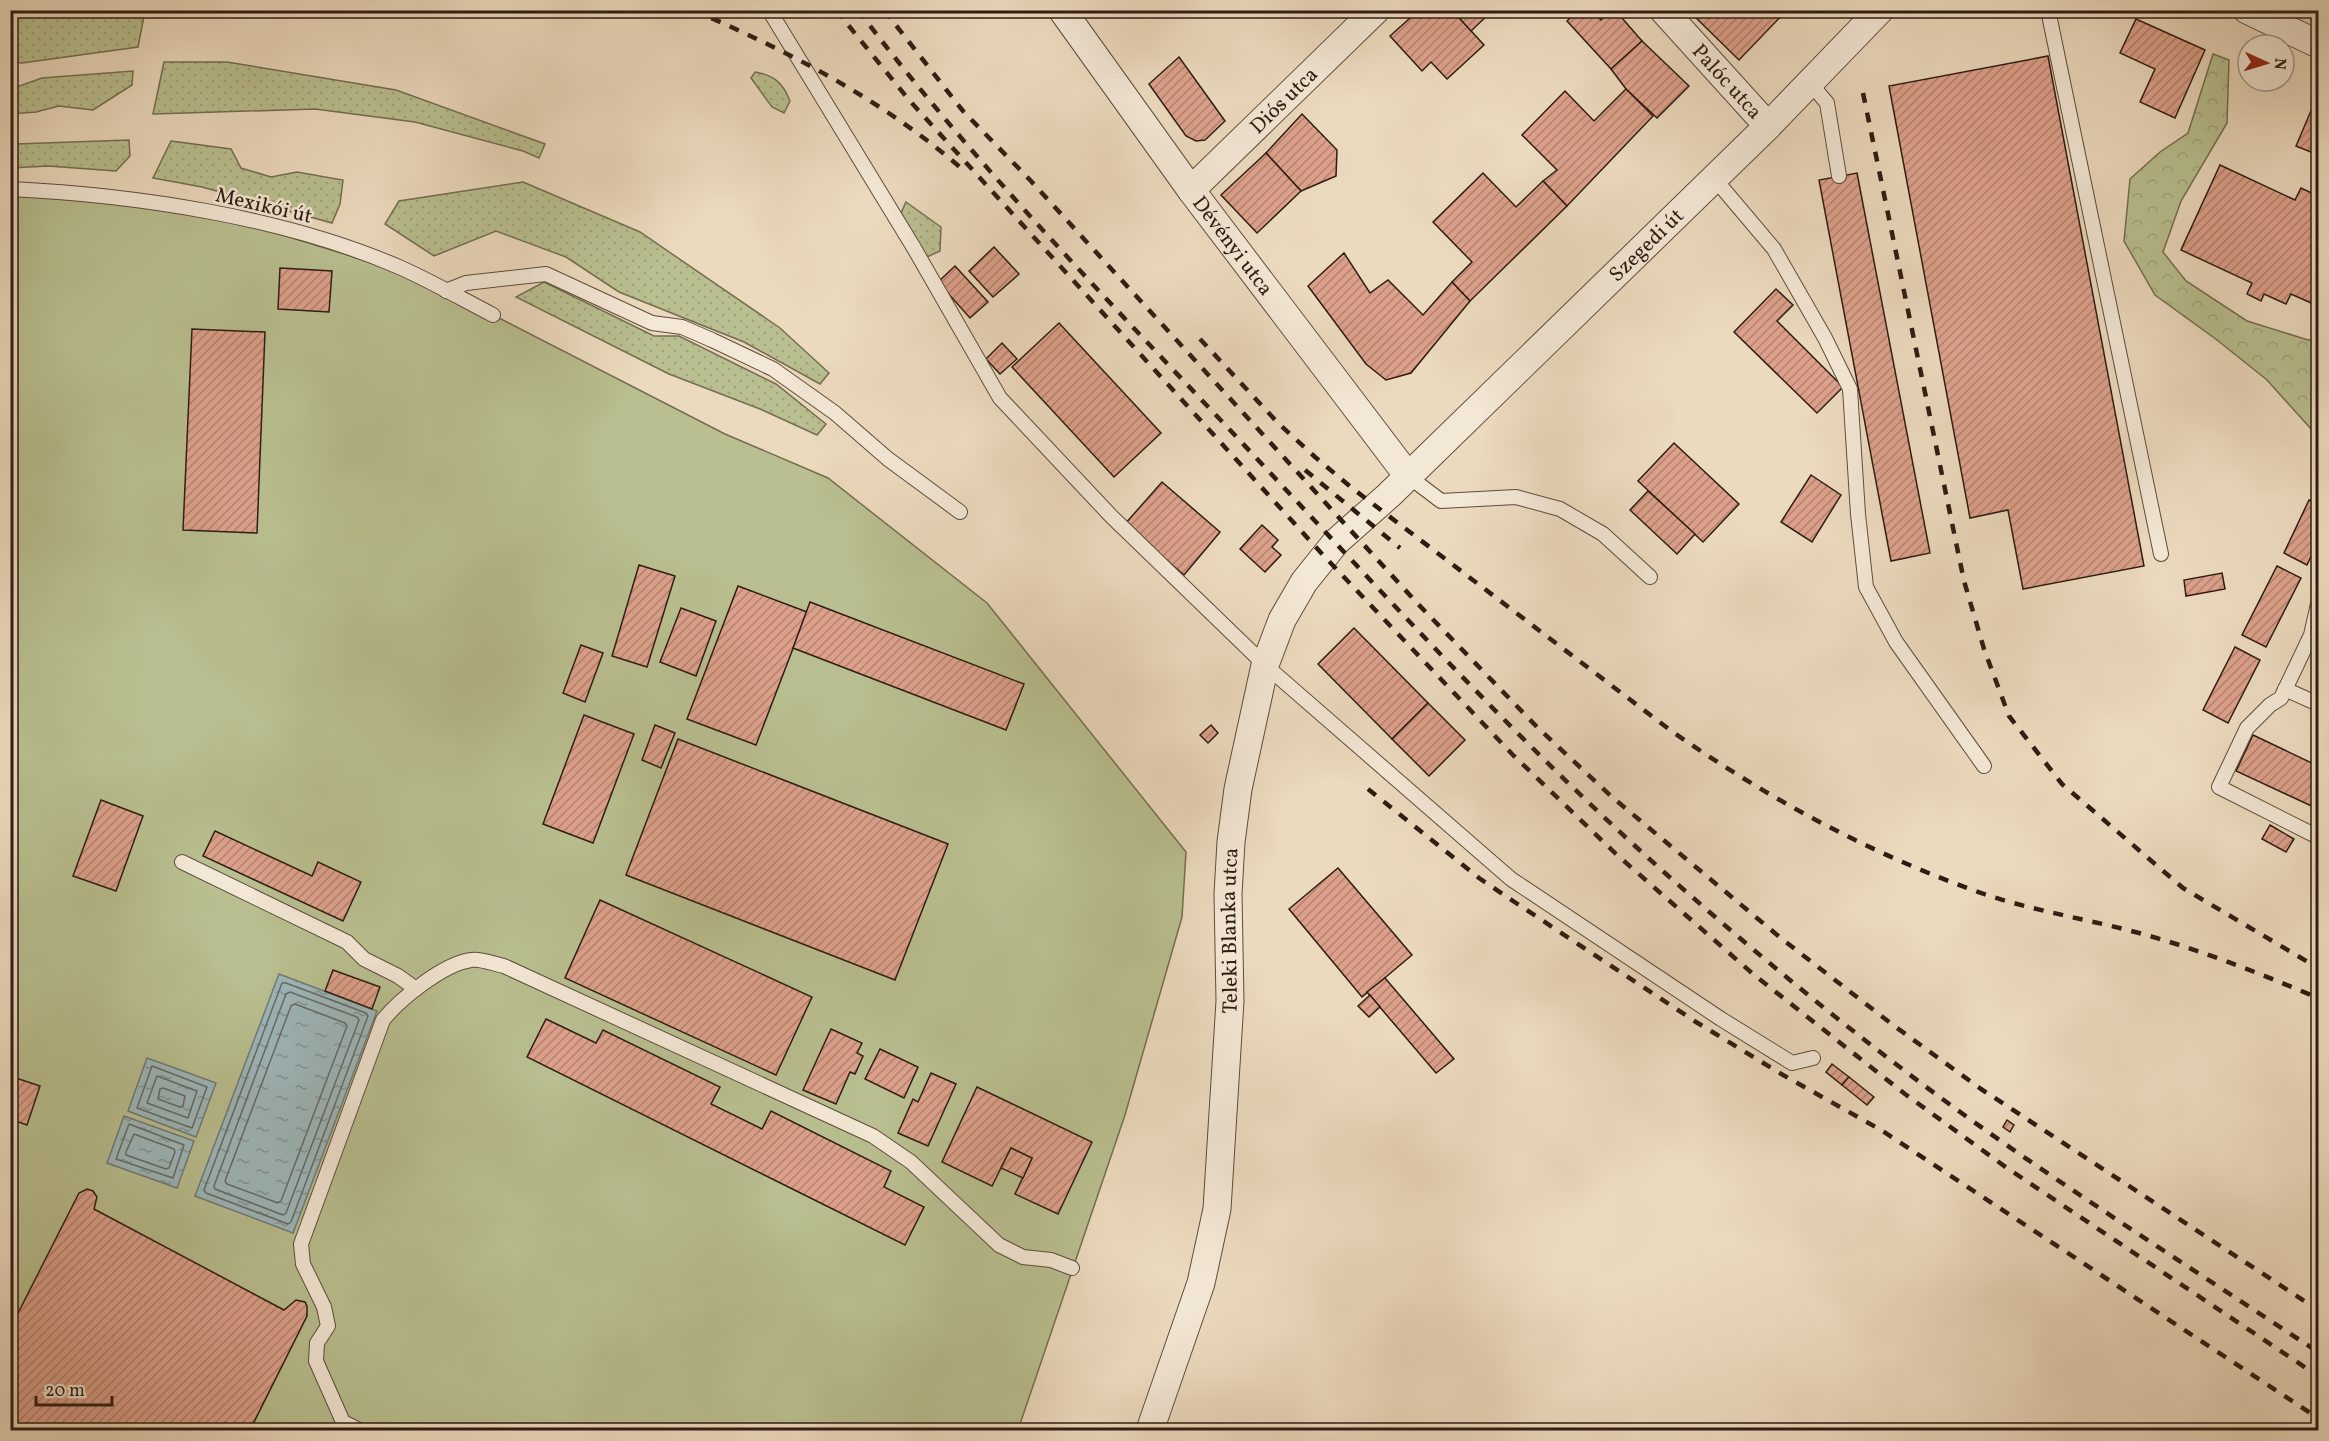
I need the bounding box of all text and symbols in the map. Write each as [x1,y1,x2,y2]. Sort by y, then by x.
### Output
north arrow [2236,33,2296,93]
street label: Palóc utca [1684,38,1768,126]
text: N [2268,57,2290,71]
street label: Diós utca [1244,61,1325,141]
street label: Mexikói út [212,181,315,232]
street label: Dévényi utca [1184,190,1279,302]
street label: Szegedi út [1603,202,1691,289]
street label: Teleki Blanka utca [1215,847,1247,1015]
scale bar [36,1369,112,1407]
text: 20 m [45,1379,85,1404]

